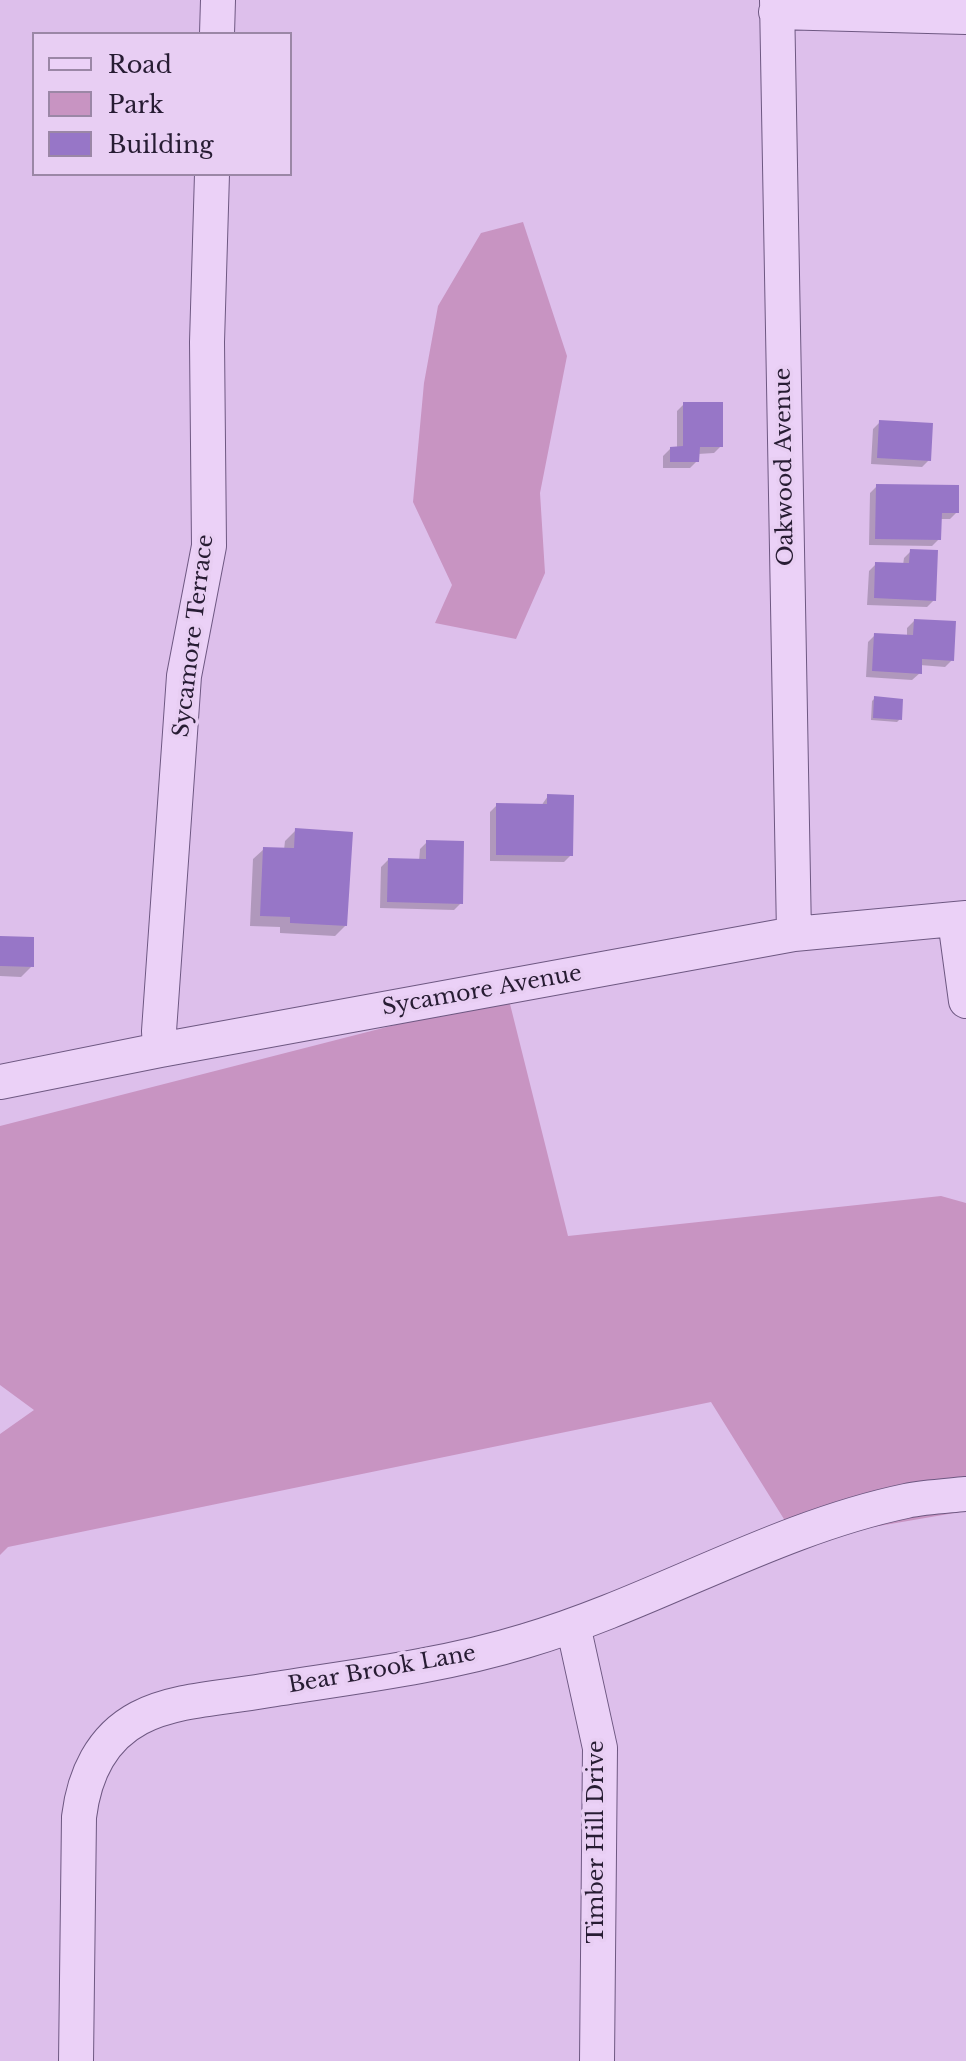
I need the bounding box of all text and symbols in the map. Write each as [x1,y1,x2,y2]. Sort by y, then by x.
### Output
legend [32,32,292,176]
text: Road [108,50,172,79]
text: Park [108,90,164,119]
text: Building [108,130,214,159]
street label: Oakwood Avenue [770,368,800,566]
street label: Sycamore Terrace [168,533,220,739]
street label: Sycamore Avenue [380,960,584,1022]
street label: Bear Brook Lane [286,1640,478,1700]
street label: Timber Hill Drive [584,1740,610,1944]

